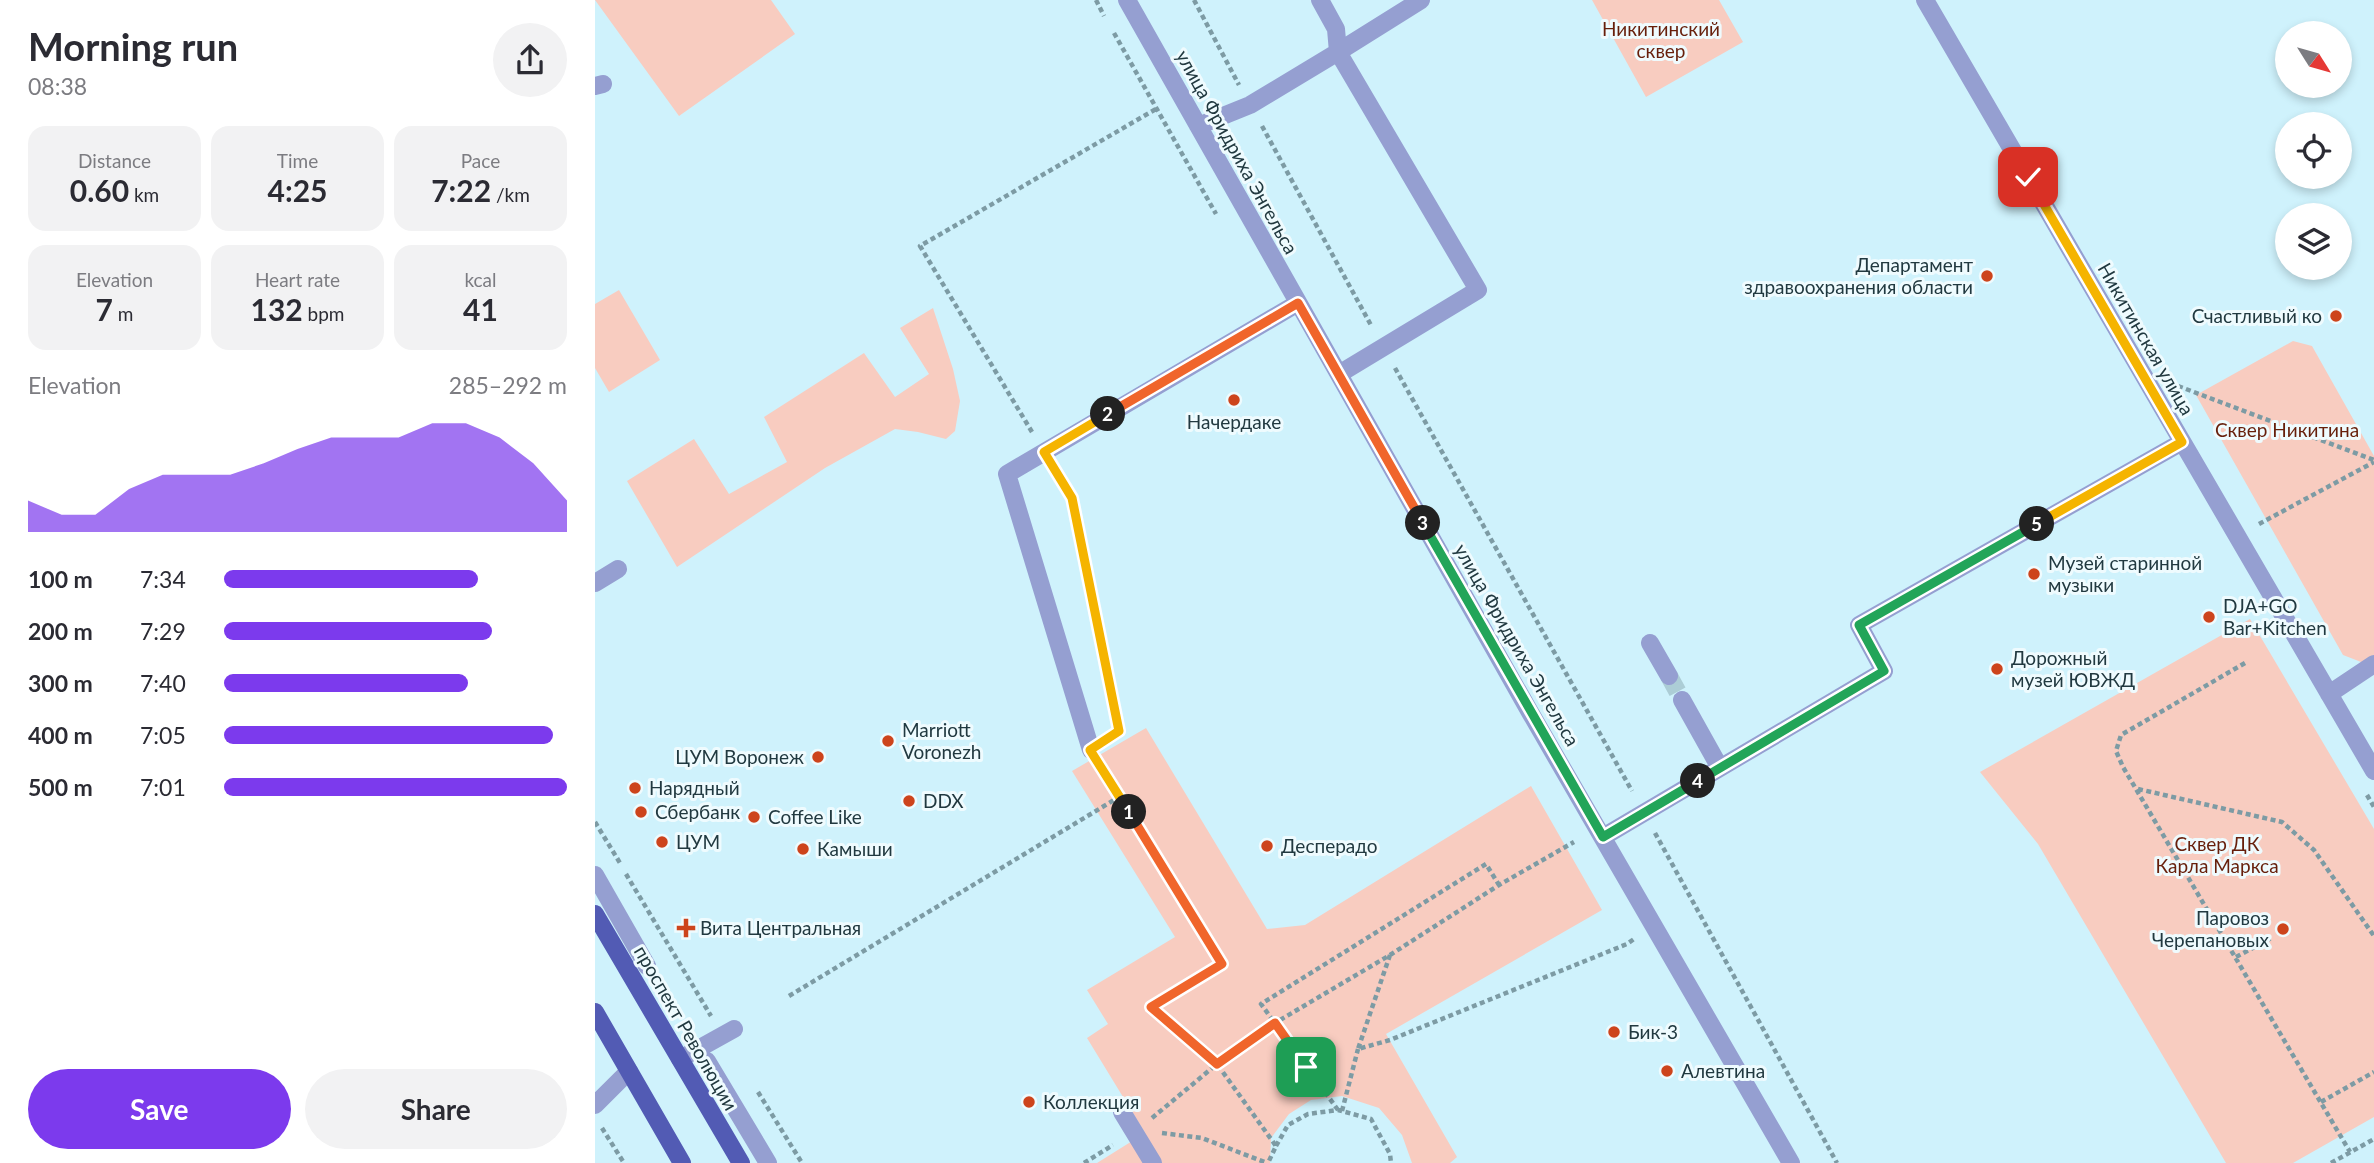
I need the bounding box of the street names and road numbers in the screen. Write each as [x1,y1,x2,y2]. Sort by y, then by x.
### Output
street label: улица Фридриха Энгельса [1172,46,1303,258]
street label: Никитинская улица [2094,259,2199,419]
street label: улица Фридриха Энгельса [1450,540,1585,750]
street label: проспект Революции [630,941,743,1114]

